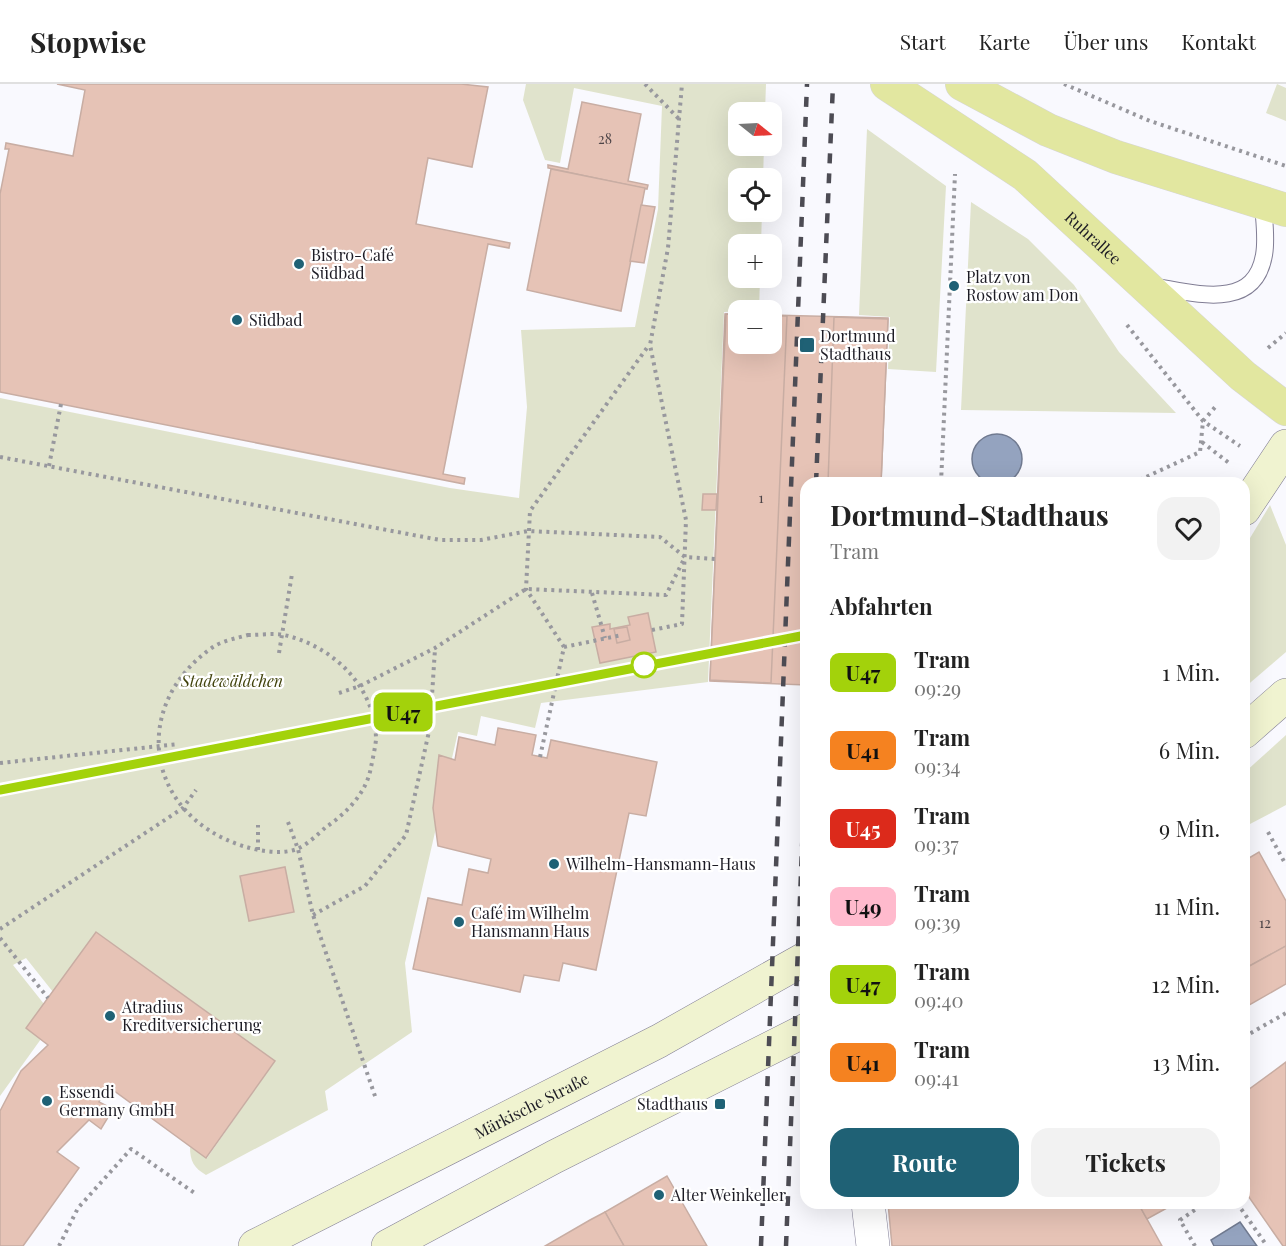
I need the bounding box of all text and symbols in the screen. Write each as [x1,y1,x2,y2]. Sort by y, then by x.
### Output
text: Stopwise [30,23,146,60]
text: Start [900,27,946,55]
text: Karte [979,27,1030,55]
text: Über uns [1063,27,1148,55]
text: Kontakt [1181,27,1256,55]
north arrow [728,102,782,156]
map controls [728,102,782,354]
house number: 28 [598,129,612,148]
button: locate [728,168,782,222]
street label: Ruhrallee [1061,206,1126,269]
button: + [728,234,782,288]
place label: Bistro-Café Südbad [311,244,394,283]
marker: Bistro-Café Südbad [292,257,306,271]
place label: Platz von Rostow am Don [966,266,1079,305]
marker: Platz von Rostow am Don [947,279,961,293]
button: − [728,300,782,354]
place label: Südbad [249,309,303,330]
marker: Südbad [230,313,244,327]
place label: Dortmund Stadthaus [820,325,895,364]
marker: Dortmund Stadthaus [798,336,816,354]
house number: 1 [758,488,764,507]
text: Dortmund-Stadthaus [830,496,1109,533]
button: heart [1157,497,1220,560]
text: Tram [830,537,879,564]
text: Abfahrten [830,591,933,621]
text: Tram [914,644,970,674]
unlabelled marker [631,652,657,678]
text: 1 Min. [1162,657,1220,687]
text: U47 [846,658,880,686]
park label: Stadewäldchen [180,670,283,691]
text: 09:29 [914,674,961,701]
line badge: U47 [368,692,438,732]
text: U47 [386,698,420,726]
text: Tram [914,722,970,752]
text: 6 Min. [1159,735,1220,765]
text: U41 [846,736,880,764]
text: 09:34 [914,752,960,779]
text: Tram [914,800,970,830]
text: 9 Min. [1159,813,1220,843]
text: U45 [845,814,881,842]
text: 09:37 [914,830,959,857]
place label: Wilhelm-Hansmann-Haus [565,853,756,874]
marker: Wilhelm-Hansmann-Haus [547,857,561,871]
text: Tram [914,878,970,908]
text: 11 Min. [1154,891,1220,921]
text: U49 [844,892,882,920]
place label: Café im Wilhelm Hansmann Haus [471,902,589,941]
text: 09:39 [914,908,961,935]
house number: 12 [1259,913,1271,932]
marker: Café im Wilhelm Hansmann Haus [452,915,466,929]
text: Tram [914,956,970,986]
text: 12 Min. [1152,969,1220,999]
text: U47 [846,970,880,998]
text: 09:40 [914,986,963,1013]
place label: Atradius Kreditversicherung [121,996,262,1035]
marker: Atradius Kreditversicherung [103,1009,117,1023]
text: Tram [914,1034,970,1064]
text: 13 Min. [1153,1047,1220,1077]
text: U41 [846,1048,880,1076]
text: 09:41 [914,1064,959,1091]
street label: Märkische Straße [471,1068,592,1143]
place label: Essendi Germany GmbH [59,1081,175,1120]
place label: Stadthaus [637,1093,708,1114]
marker: Essendi Germany GmbH [40,1094,54,1108]
marker: Stadthaus [713,1097,727,1111]
button: Route [830,1128,1019,1197]
button: Tickets [1031,1128,1220,1197]
place label: Alter Weinkeller [670,1184,786,1205]
marker: Alter Weinkeller [652,1188,666,1202]

